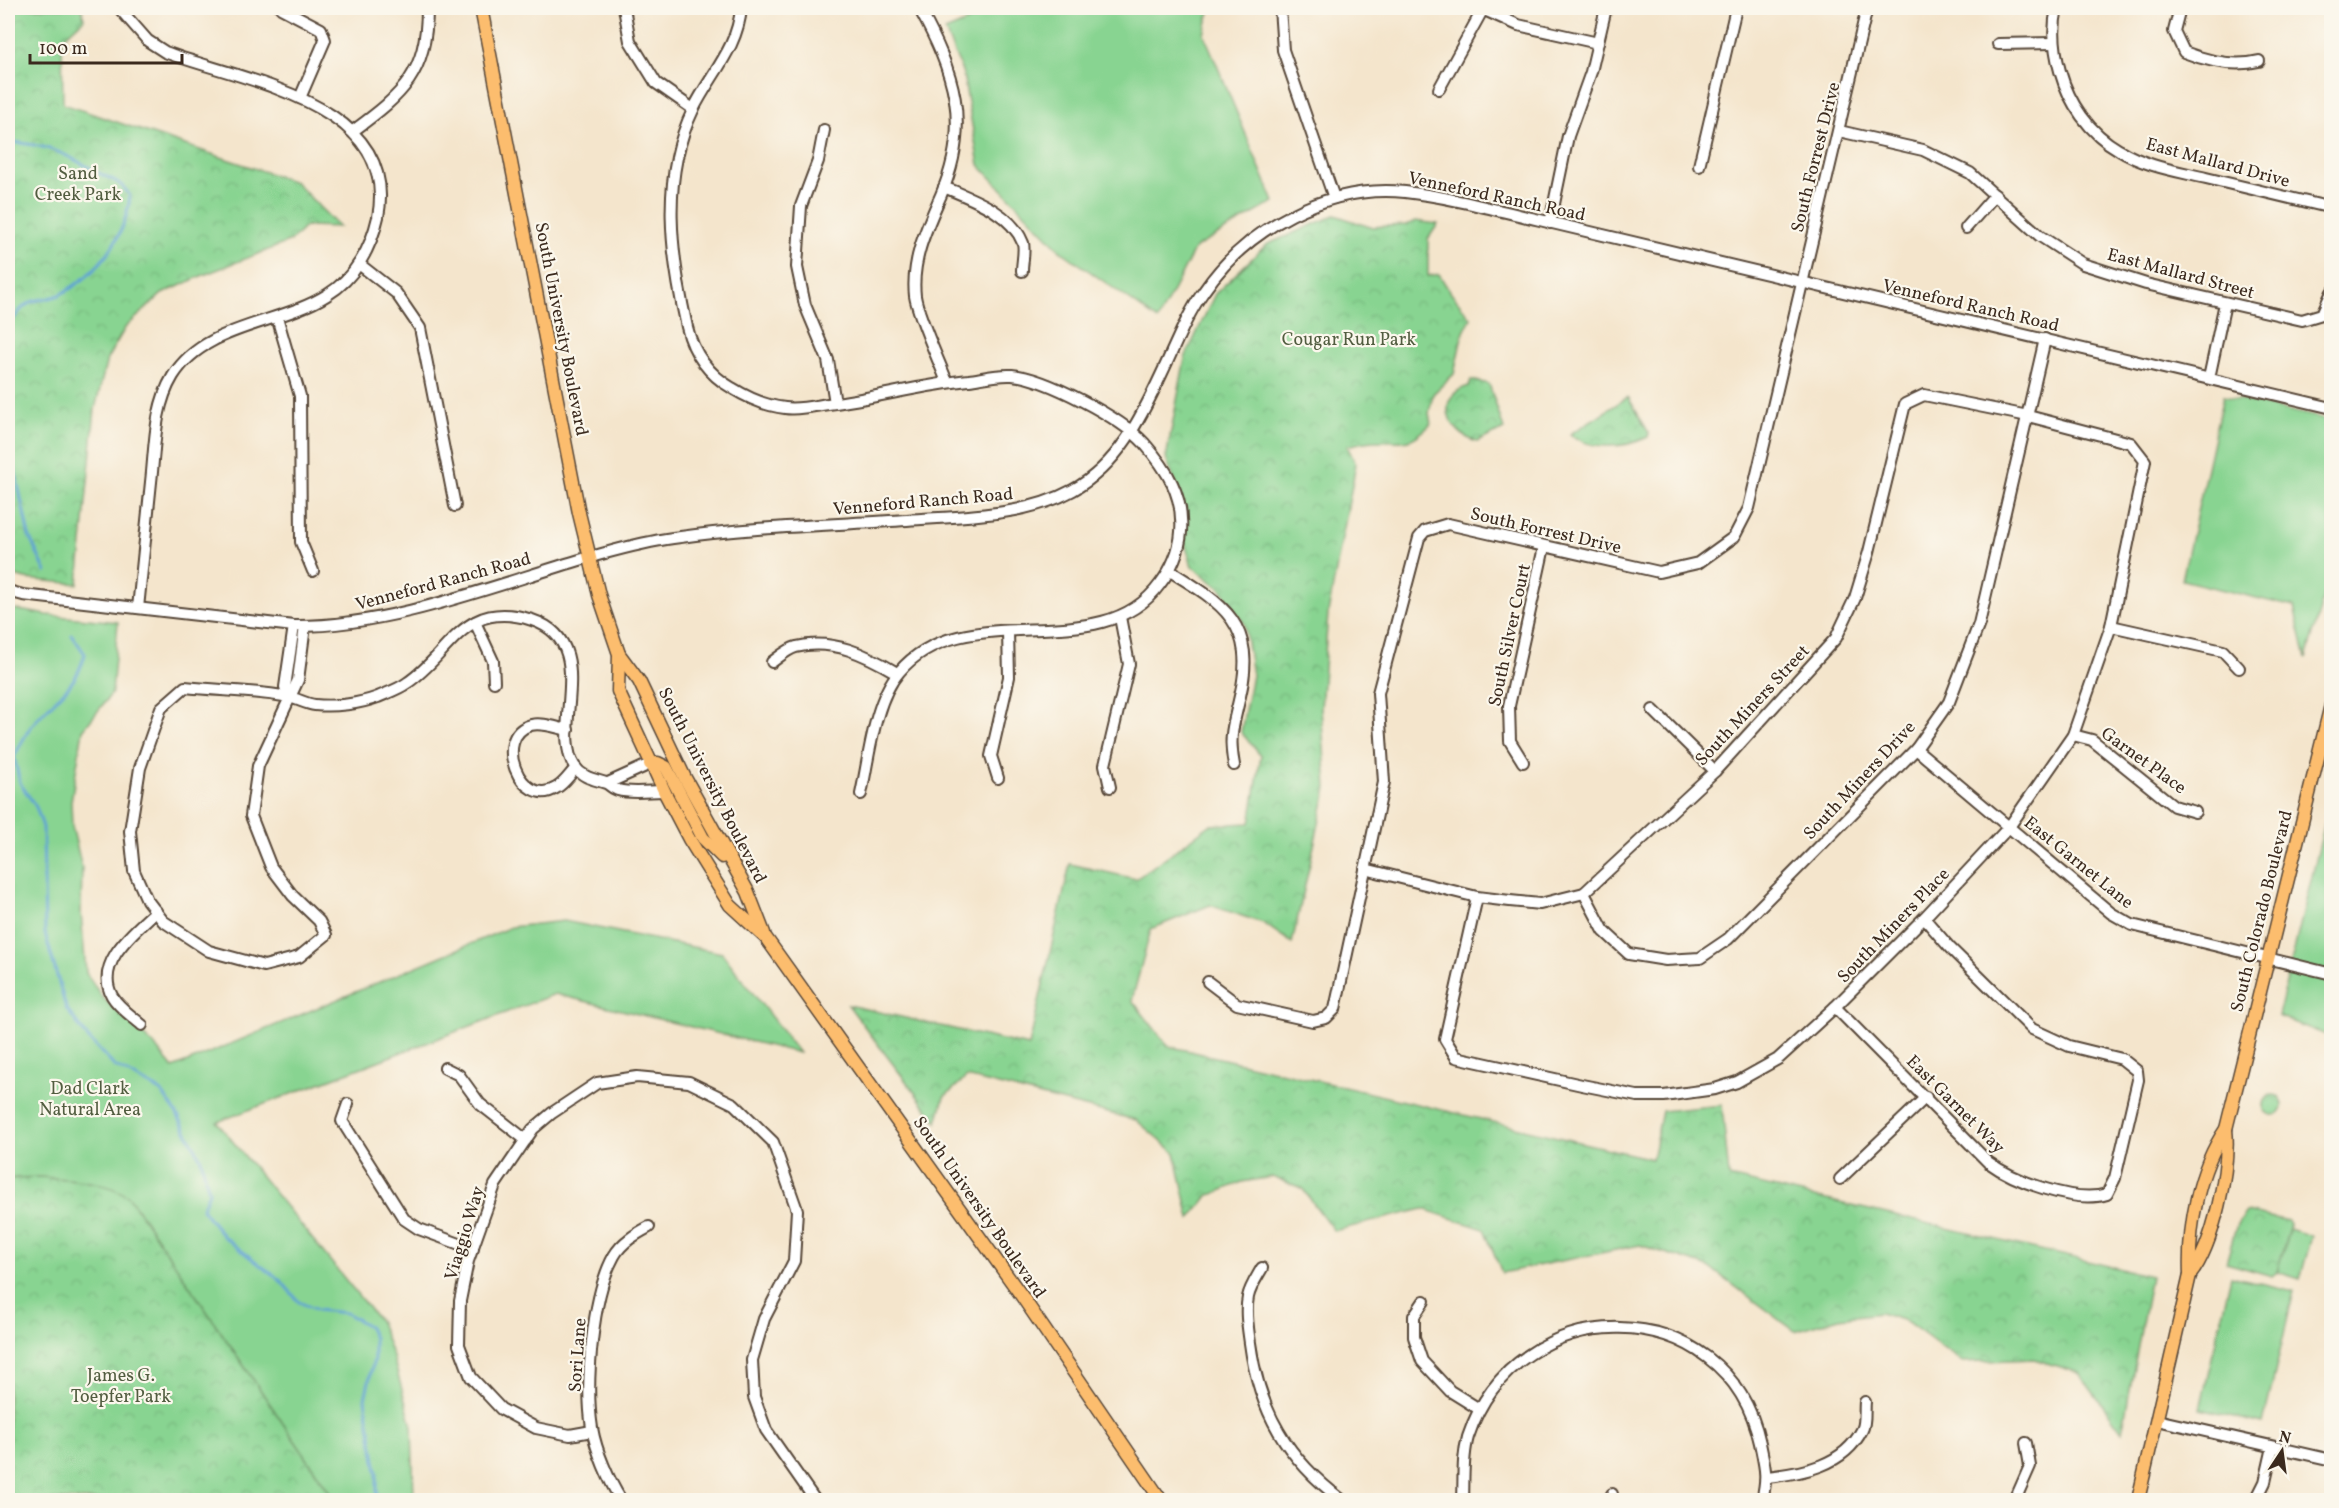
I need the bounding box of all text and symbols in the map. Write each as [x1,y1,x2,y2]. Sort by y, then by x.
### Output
scale bar [30,27,182,65]
text: 100 m [39,37,88,62]
street label: South Forrest Drive [1786,79,1847,235]
street label: East Mallard Drive [2143,132,2292,195]
park label: Sand Creek Park [35,162,121,208]
street label: Venneford Ranch Road [1406,166,1588,228]
street label: South University Boulevard [528,220,594,438]
street label: East Mallard Street [2104,243,2257,306]
street label: Venneford Ranch Road [1880,274,2062,339]
park label: Cougar Run Park [1282,328,1416,353]
street label: Venneford Ranch Road [832,482,1014,523]
street label: South Forrest Drive [1468,502,1624,561]
street label: Venneford Ranch Road [353,547,534,618]
street label: South Silver Court [1483,562,1538,709]
street label: South Miners Street [1690,640,1816,772]
street label: South University Boulevard [651,683,772,888]
street label: South Miners Drive [1798,716,1922,846]
street label: Garnet Place [2095,722,2191,801]
street label: South Colorado Boulevard [2225,808,2300,1015]
street label: East Garnet Lane [2018,811,2138,915]
street label: South Miners Place [1832,863,1956,989]
street label: East Garnet Way [1900,1050,2010,1160]
park label: Dad Clark Natural Area [39,1077,141,1123]
street label: South University Boulevard [906,1112,1051,1304]
street label: Viaggio Way [439,1183,492,1284]
street label: Sori Lane [563,1317,594,1393]
park label: James G. Toepfer Park [71,1364,171,1410]
north arrow [2252,1421,2312,1481]
text: N [2277,1426,2293,1450]

